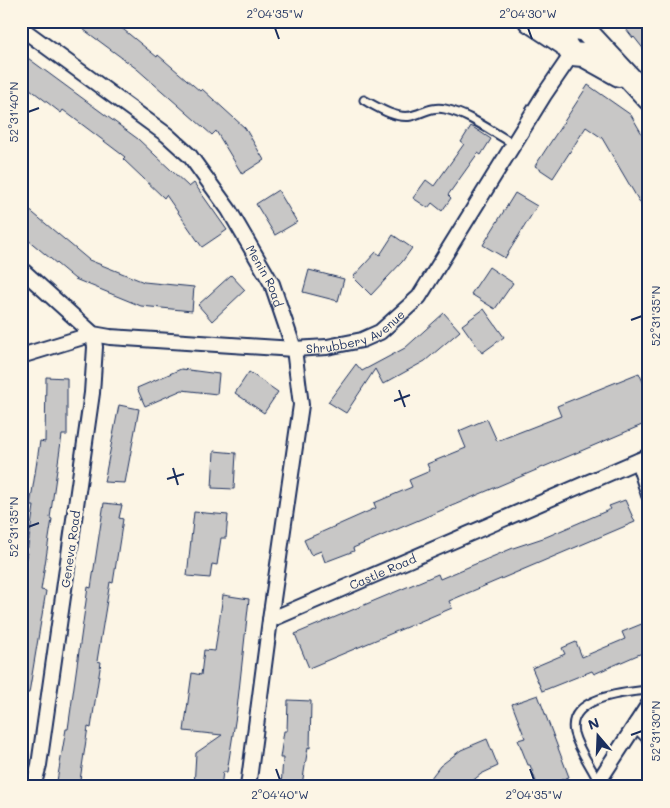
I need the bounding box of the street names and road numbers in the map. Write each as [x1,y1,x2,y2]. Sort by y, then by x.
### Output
street label: Menin Road [243,242,287,309]
street label: Shrubbery Avenue [306,306,408,356]
street label: Geneva Road [57,509,83,589]
street label: Castle Road [347,550,419,593]

